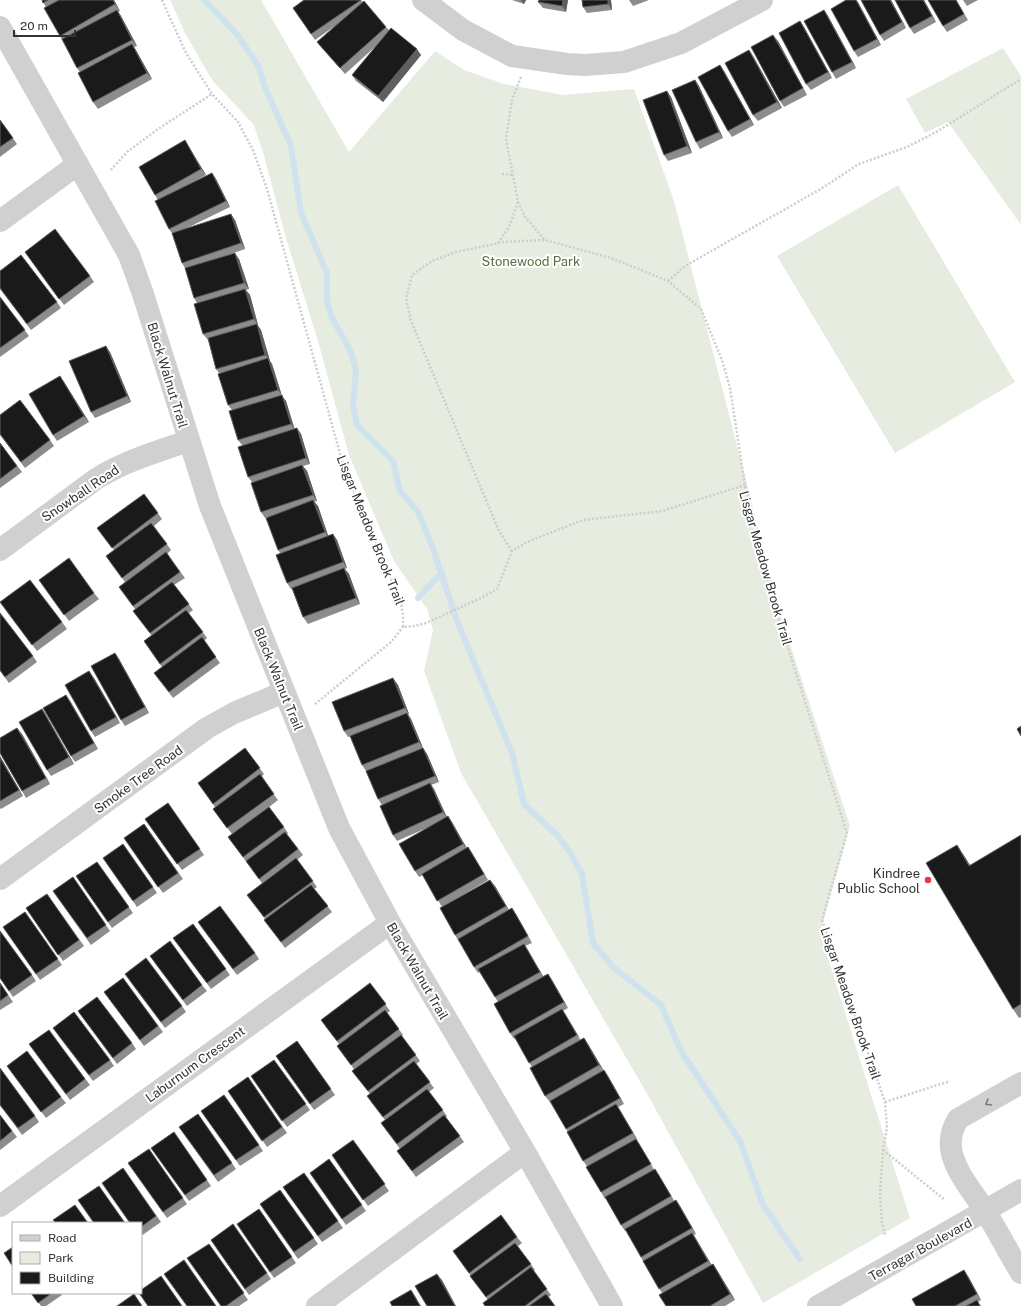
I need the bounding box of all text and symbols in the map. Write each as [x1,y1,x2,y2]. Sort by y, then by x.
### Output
scale bar [14,12,75,38]
text: 20 m [20,19,48,33]
park label: Stonewood Park [482,254,580,269]
street label: Black Walnut Trail [144,321,191,430]
street label: Lisgar Meadow Brook Trail [334,453,408,607]
street label: Snowball Road [39,462,122,525]
street label: Lisgar Meadow Brook Trail [736,489,795,647]
street label: Black Walnut Trail [251,626,306,733]
street label: Smoke Tree Road [91,742,185,817]
place label: Kindree Public School [837,866,920,896]
marker: Kindree Public School [923,875,933,885]
street label: Black Walnut Trail [384,920,452,1023]
street label: Lisgar Meadow Brook Trail [817,925,884,1081]
street label: Laburnum Crescent [143,1023,248,1105]
one-way arrow [985,1099,992,1106]
street label: Terragar Boulevard [866,1215,974,1284]
legend [12,1222,142,1294]
text: Road [48,1231,76,1245]
text: Park [48,1251,74,1265]
text: Building [48,1271,94,1285]

